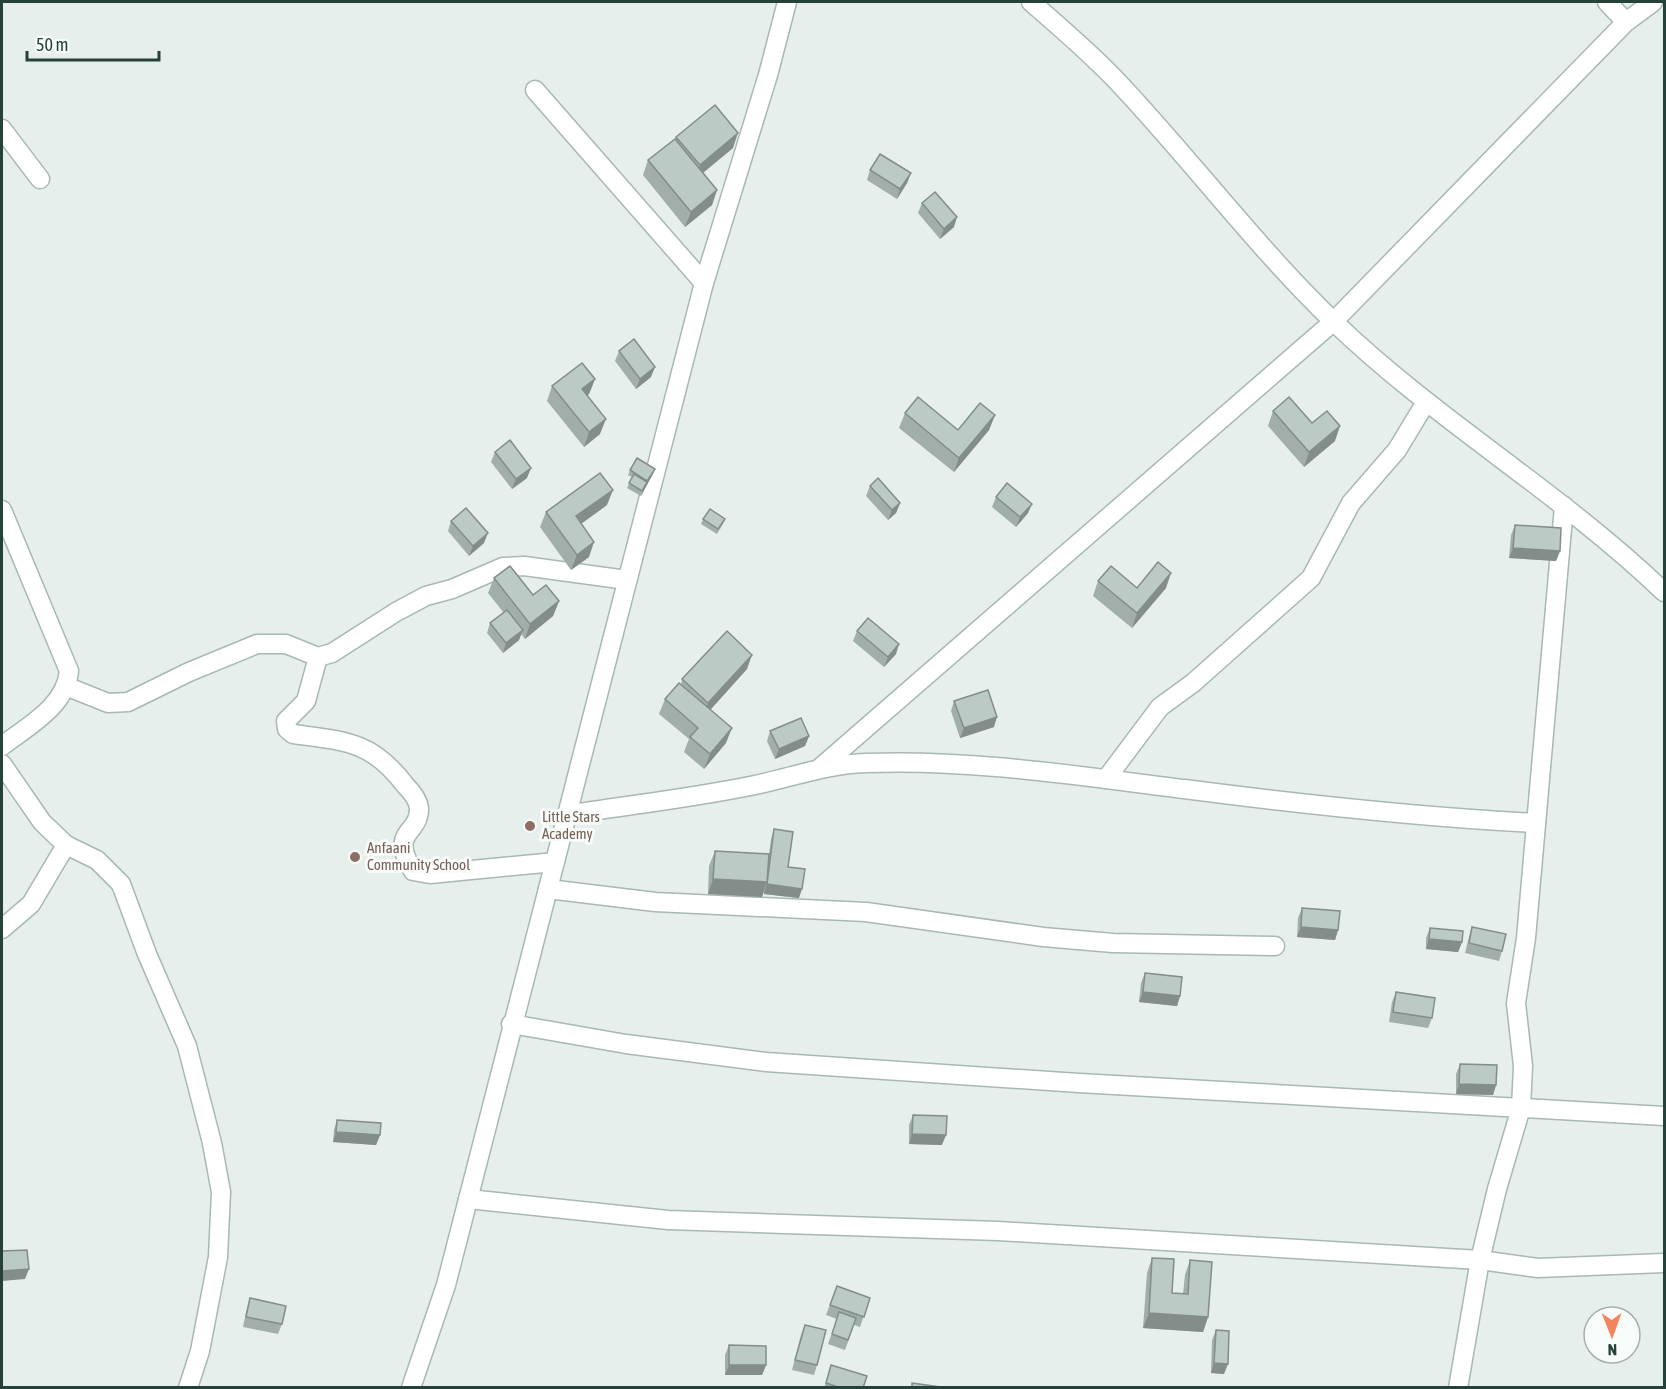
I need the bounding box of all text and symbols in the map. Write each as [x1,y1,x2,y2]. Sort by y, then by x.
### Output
scale bar [27,24,159,62]
text: 50 m [36,34,68,55]
place label: Little Stars Academy [542,808,600,842]
marker: Little Stars Academy [523,819,537,833]
place label: Anfaani Community School [367,839,470,873]
marker: Anfaani Community School [348,850,362,864]
north arrow [1582,1305,1642,1365]
text: N [1607,1341,1617,1359]

